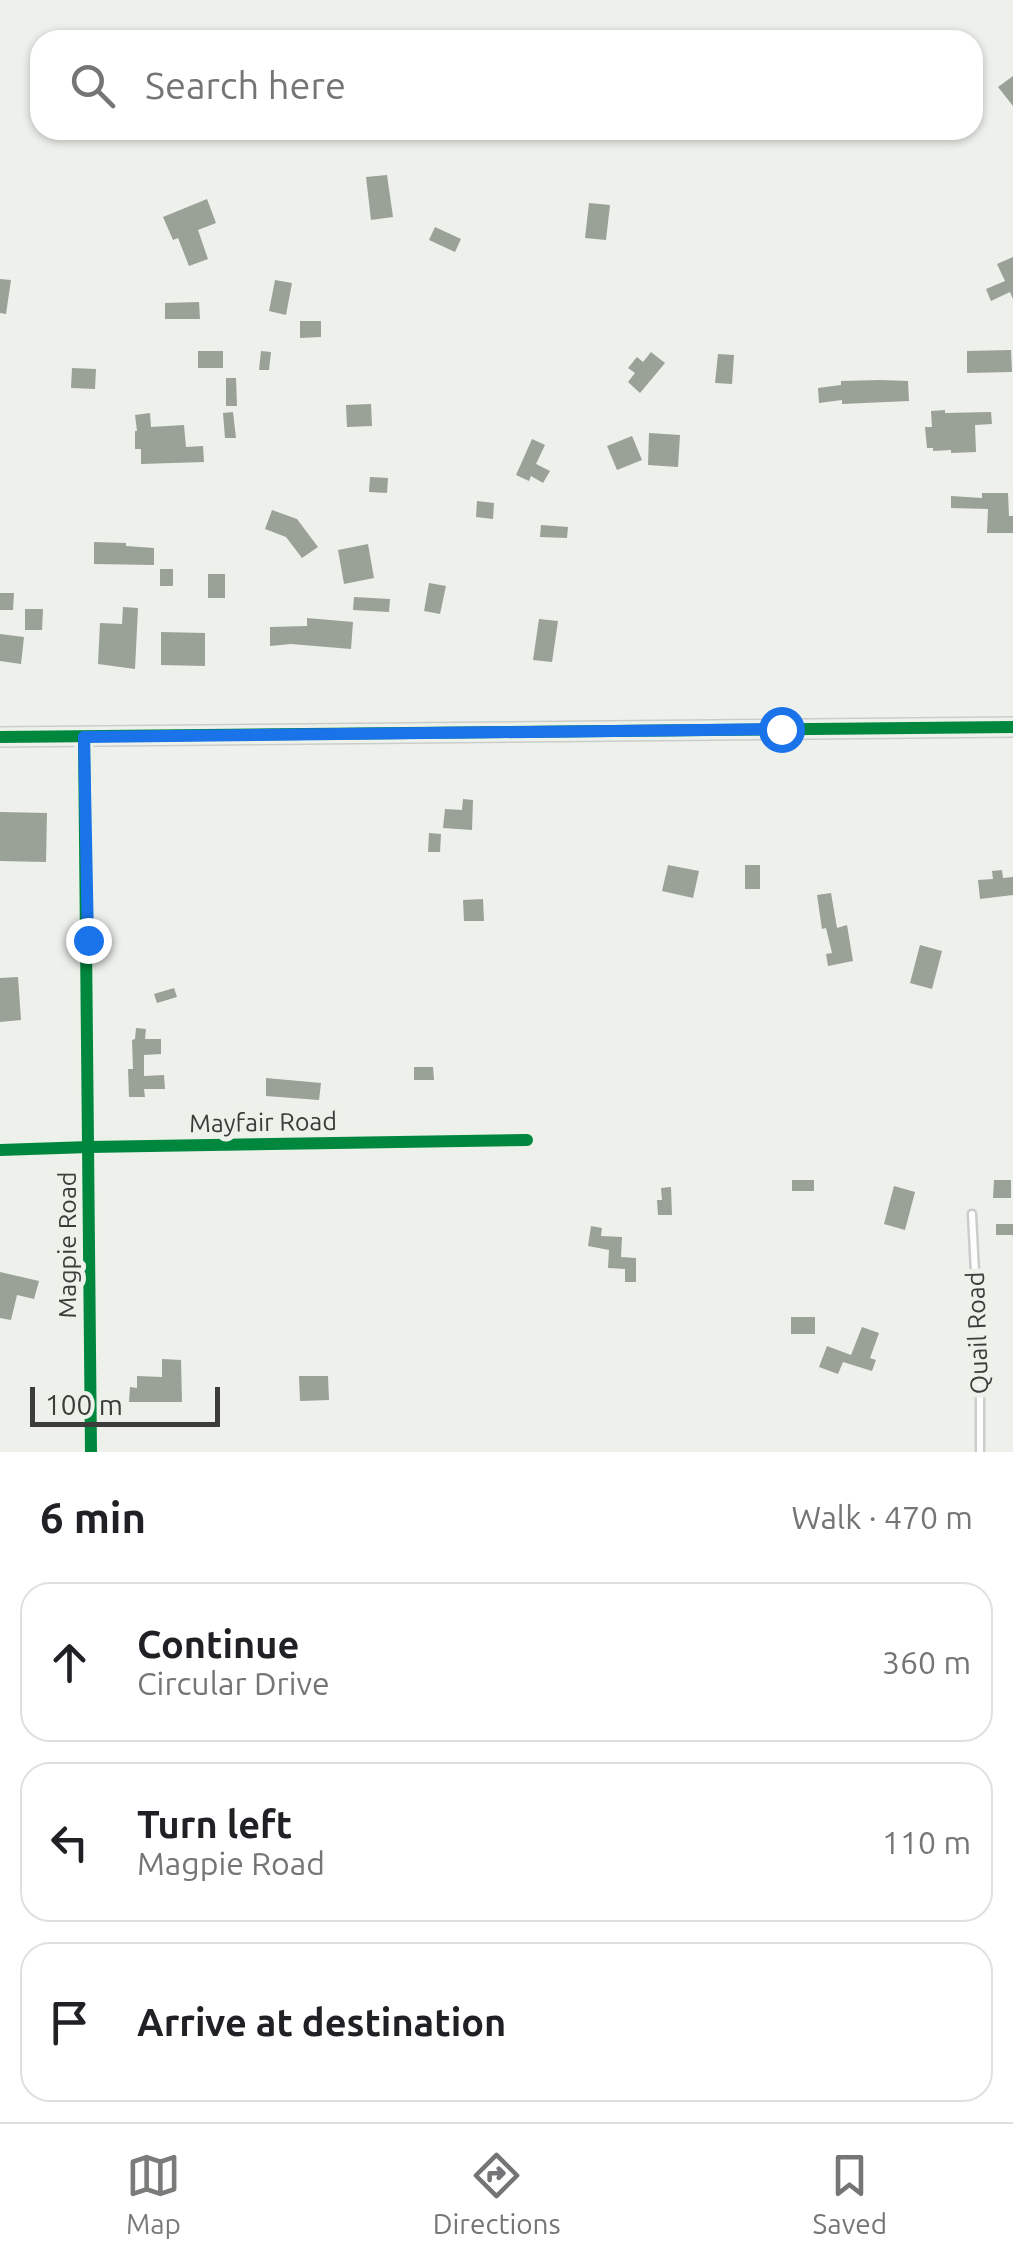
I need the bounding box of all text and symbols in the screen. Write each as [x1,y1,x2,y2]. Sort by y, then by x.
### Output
search box [30,30,983,140]
icon: search [65,58,120,113]
text: Search here [145,64,346,106]
route start [759,707,805,753]
route end [66,918,112,964]
street label: Mayfair Road [189,1107,337,1137]
street label: Magpie Road [53,1172,81,1318]
street label: Quail Road [961,1271,993,1395]
scale bar [30,1382,220,1426]
text: 100 m [45,1389,123,1420]
text: 6 min [40,1494,146,1541]
text: Walk · 470 m [791,1499,973,1535]
text: Continue [137,1623,299,1665]
icon: ahead [42,1635,97,1690]
text: 360 m [882,1644,971,1680]
text: Circular Drive [137,1665,330,1701]
text: Turn left [137,1803,292,1845]
icon: left [42,1815,97,1870]
text: 110 m [882,1824,971,1860]
text: Magpie Road [137,1845,325,1881]
icon: arrive [42,1995,97,2050]
text: Arrive at destination [137,2001,506,2043]
tab: Map [126,2148,181,2239]
tab: Directions [433,2148,561,2239]
tab: Saved [813,2148,887,2239]

